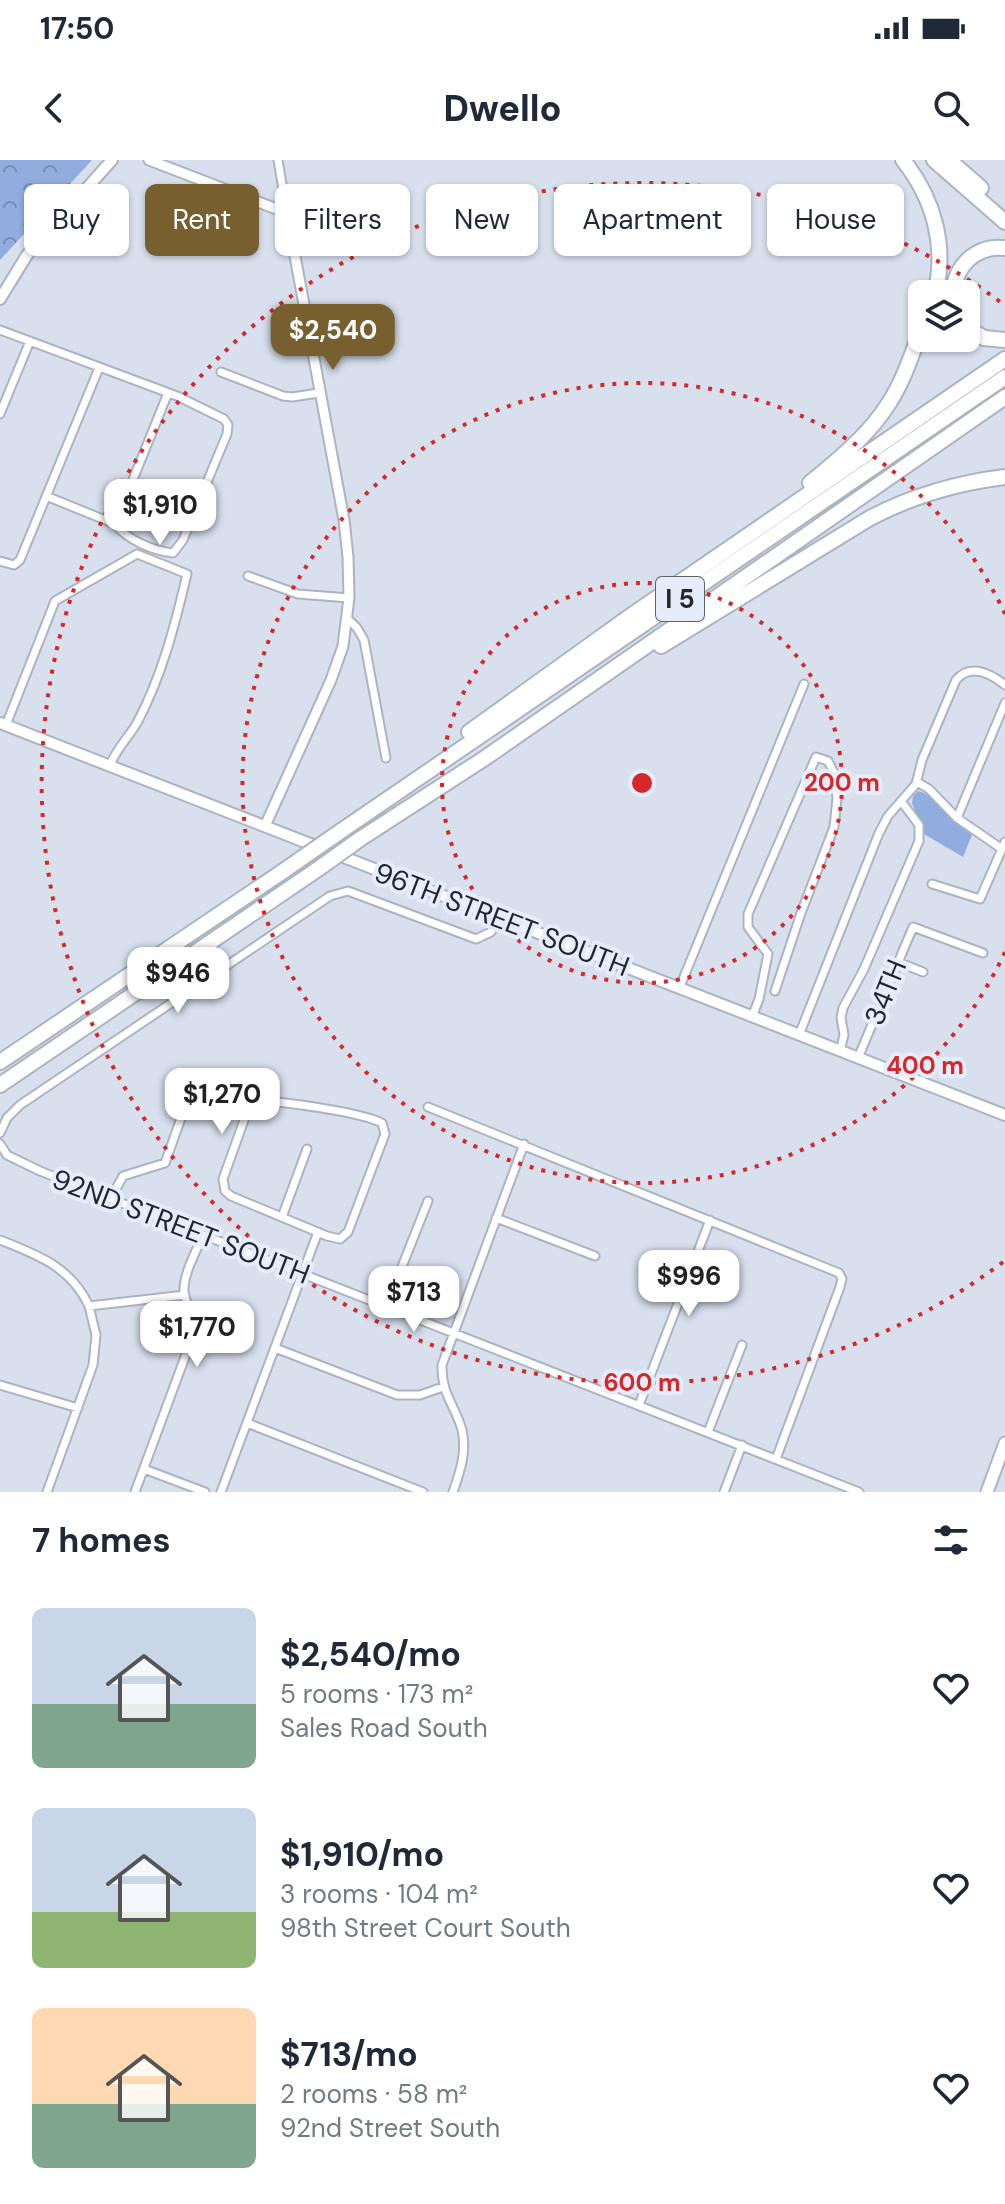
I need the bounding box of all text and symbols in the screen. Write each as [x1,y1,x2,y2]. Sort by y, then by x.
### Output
text: 17:50 [40,9,114,48]
text: Dwello [444,85,561,132]
icon: back [32,86,76,130]
icon: search [929,86,973,130]
chip: Buy [24,184,129,256]
chip: Rent [145,184,259,256]
chip: Filters [275,184,410,256]
chip: New [426,184,538,256]
chip: Apartment [554,184,751,256]
chip: House [767,184,904,256]
map controls [908,280,980,352]
button: layers [908,280,980,352]
pin: $2,540 [268,304,398,372]
text: $2,540 [289,313,377,347]
pin: $1,910 [95,479,225,547]
text: $1,910 [122,488,198,522]
road number: I 5 [656,577,704,621]
text: 200 m [804,767,880,798]
centre of rings [628,769,656,797]
street label: 96TH STREET SOUTH [369,854,635,985]
pin: $946 [131,947,225,1015]
street label: 34TH [856,954,915,1030]
text: $946 [145,956,211,990]
text: 400 m [886,1050,964,1081]
pin: $1,270 [157,1068,287,1136]
text: $1,270 [183,1077,261,1111]
street label: 92ND STREET SOUTH [47,1160,315,1293]
pin: $996 [642,1250,736,1318]
text: $996 [656,1259,722,1293]
pin: $713 [367,1266,461,1334]
text: $713 [386,1275,442,1309]
pin: $1,770 [132,1301,262,1369]
text: $1,770 [158,1310,236,1344]
text: 600 m [603,1367,681,1398]
text: 7 homes [32,1518,171,1563]
icon: filters [929,1518,973,1562]
text: $2,540/mo [280,1632,461,1677]
icon: home [96,1640,192,1736]
icon: heart [929,1666,973,1710]
text: 5 rooms · 173 m² [280,1677,473,1711]
text: Sales Road South [280,1711,488,1745]
text: $1,910/mo [280,1832,444,1877]
icon: home [96,1840,192,1936]
icon: heart [929,1866,973,1910]
text: 3 rooms · 104 m² [280,1877,478,1911]
text: 98th Street Court South [280,1911,571,1945]
text: $713/mo [280,2032,418,2077]
icon: home [96,2040,192,2136]
icon: heart [929,2066,973,2110]
text: 2 rooms · 58 m² [280,2077,467,2111]
text: 92nd Street South [280,2111,500,2145]

